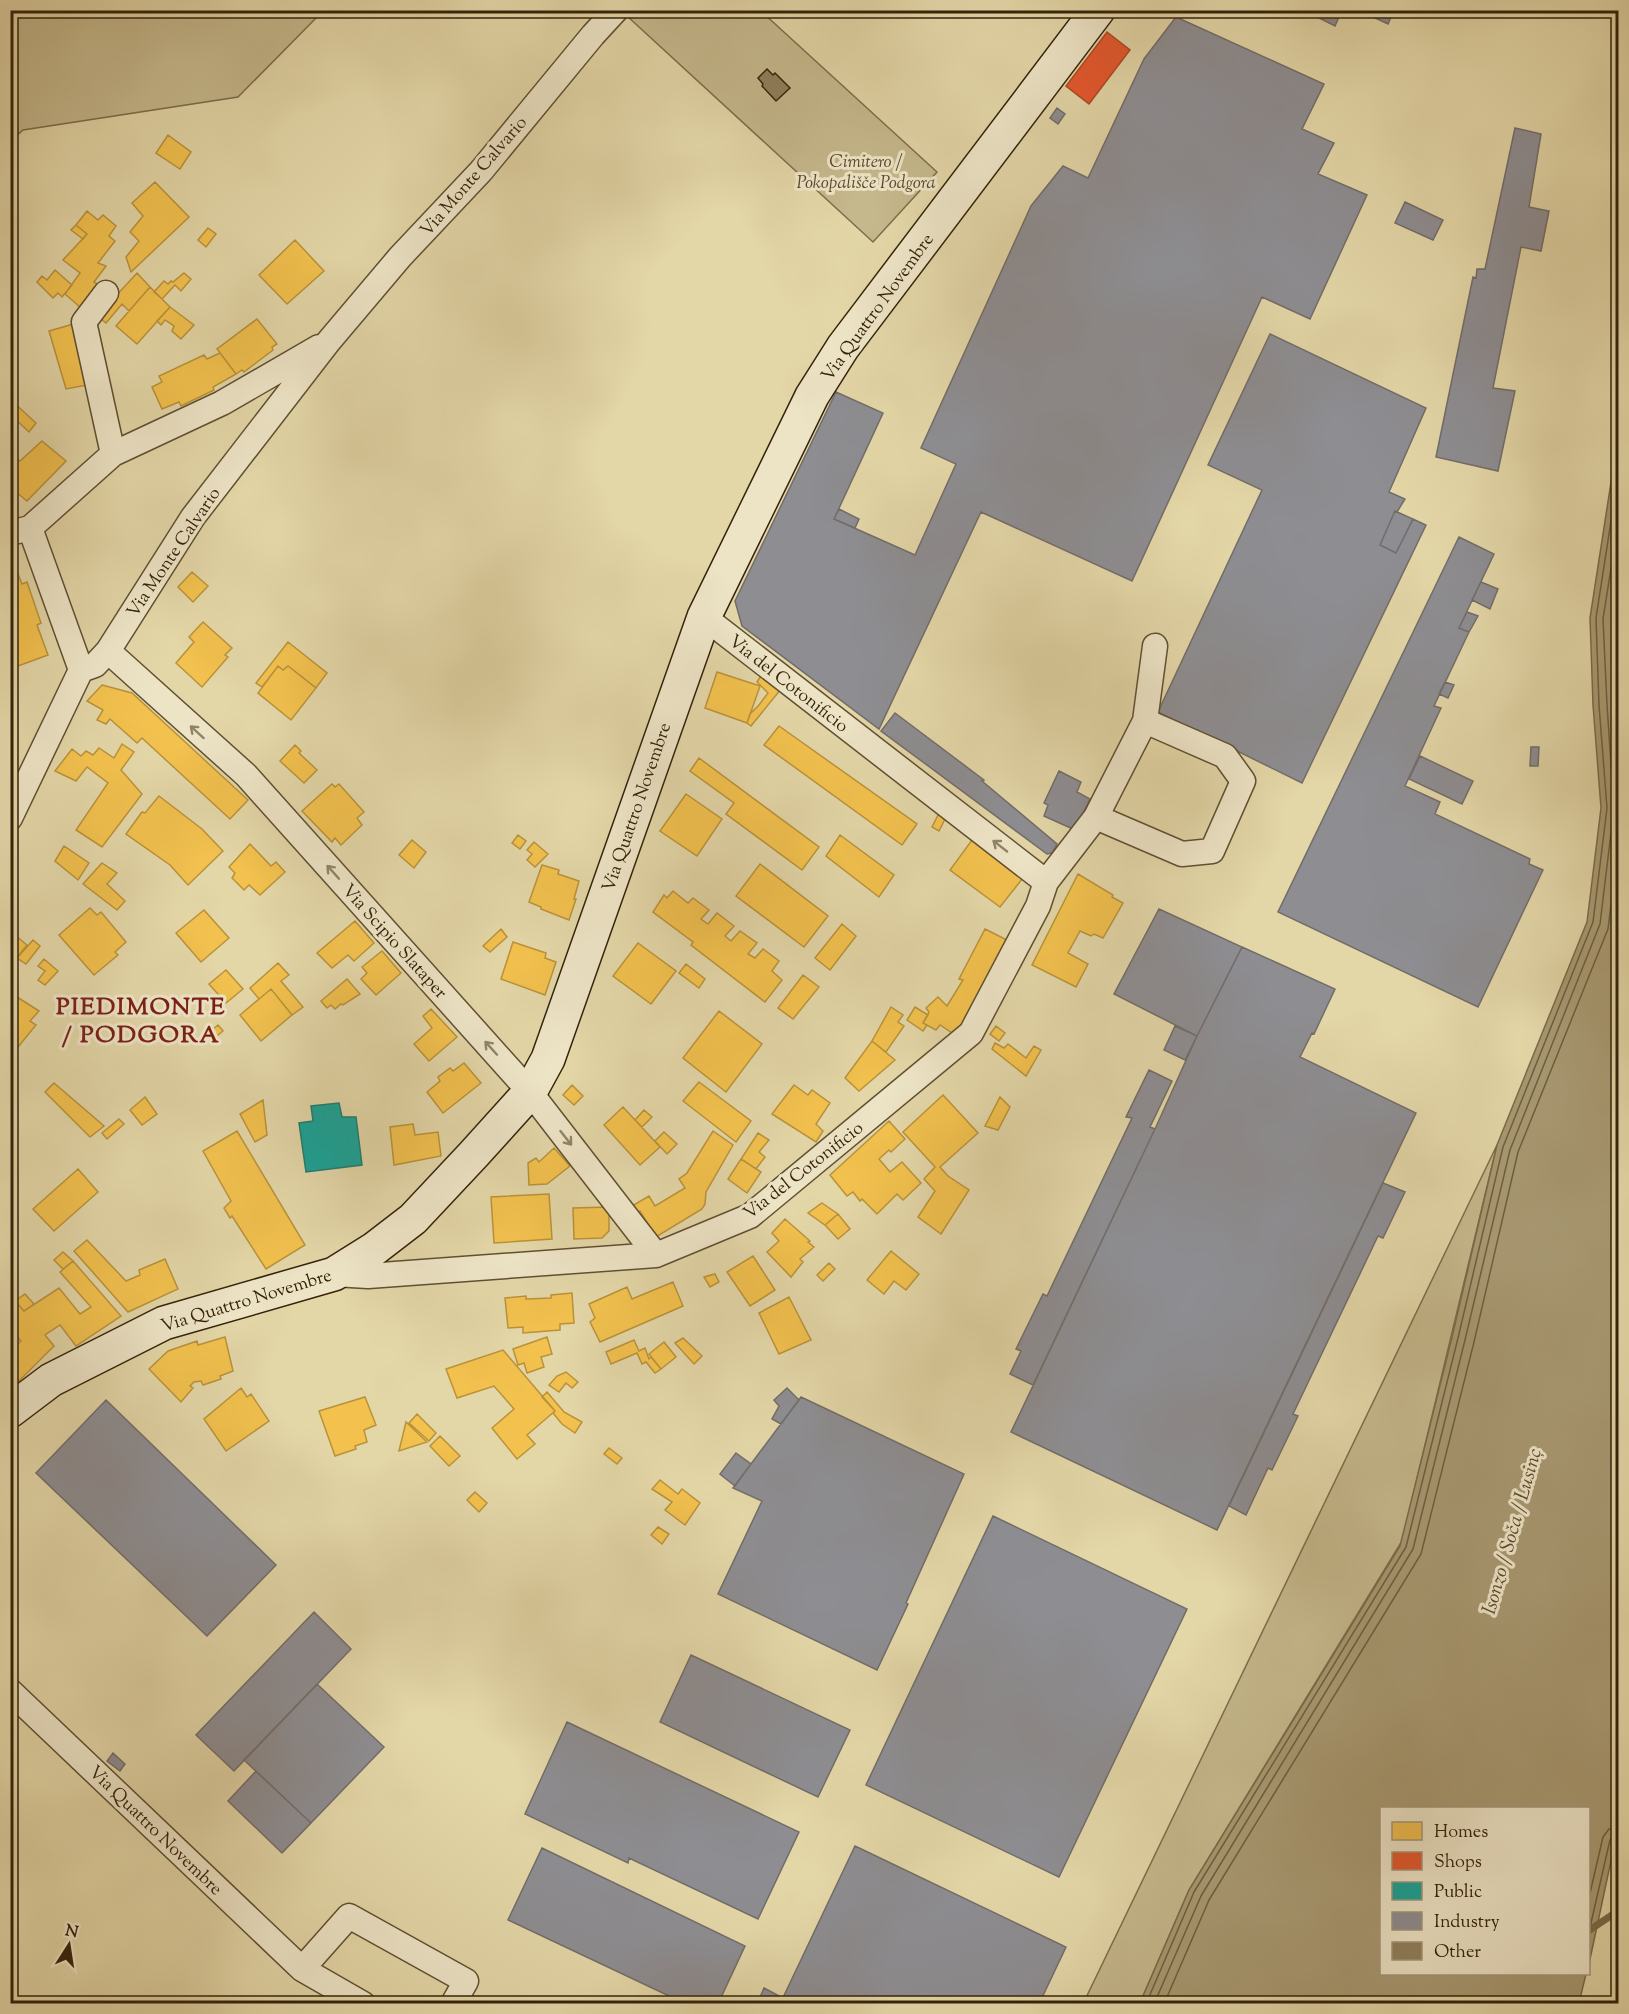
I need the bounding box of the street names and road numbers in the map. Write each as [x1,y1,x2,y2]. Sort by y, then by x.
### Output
street label: Via Monte Calvario [415,111,534,243]
street label: Via Quattro Novembre [816,229,941,388]
street label: Via Monte Calvario [121,483,228,623]
street label: Via del Cotonificio [722,629,853,740]
street label: Via Quattro Novembre [597,720,679,896]
street label: Via Scipio Slataper [335,879,452,1006]
street label: Via del Cotonificio [739,1116,870,1227]
street label: Via Quattro Novembre [158,1264,335,1340]
street label: Via Quattro Novembre [82,1760,227,1902]

